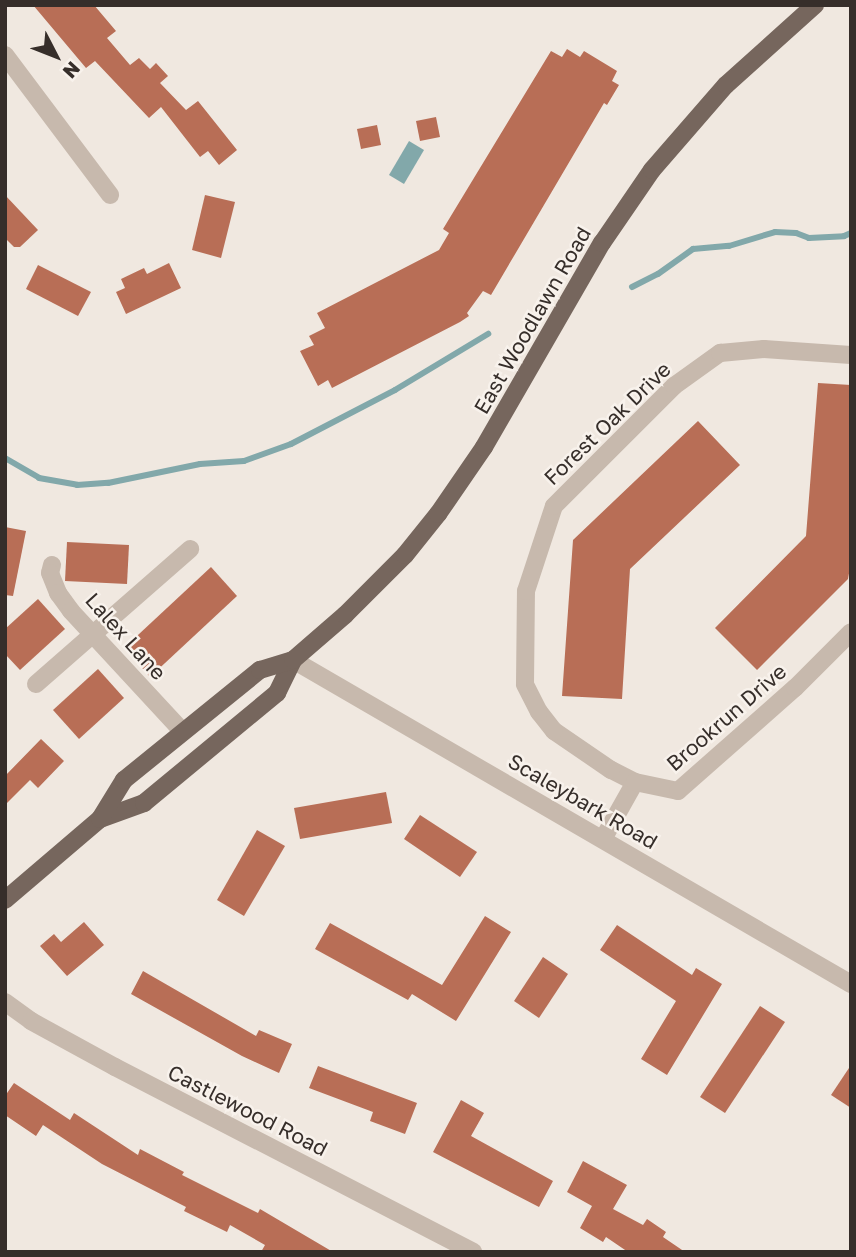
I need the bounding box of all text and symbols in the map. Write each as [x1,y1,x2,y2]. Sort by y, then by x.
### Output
north arrow [21,21,91,91]
text: N [59,57,85,83]
street label: East Woodlawn Road [468,222,596,418]
street label: Forest Oak Drive [538,356,676,490]
street label: Lalex Lane [80,587,172,685]
street label: Brookrun Drive [661,658,791,776]
street label: Scaleybark Road [504,748,662,854]
street label: Castlewood Road [164,1059,332,1161]

